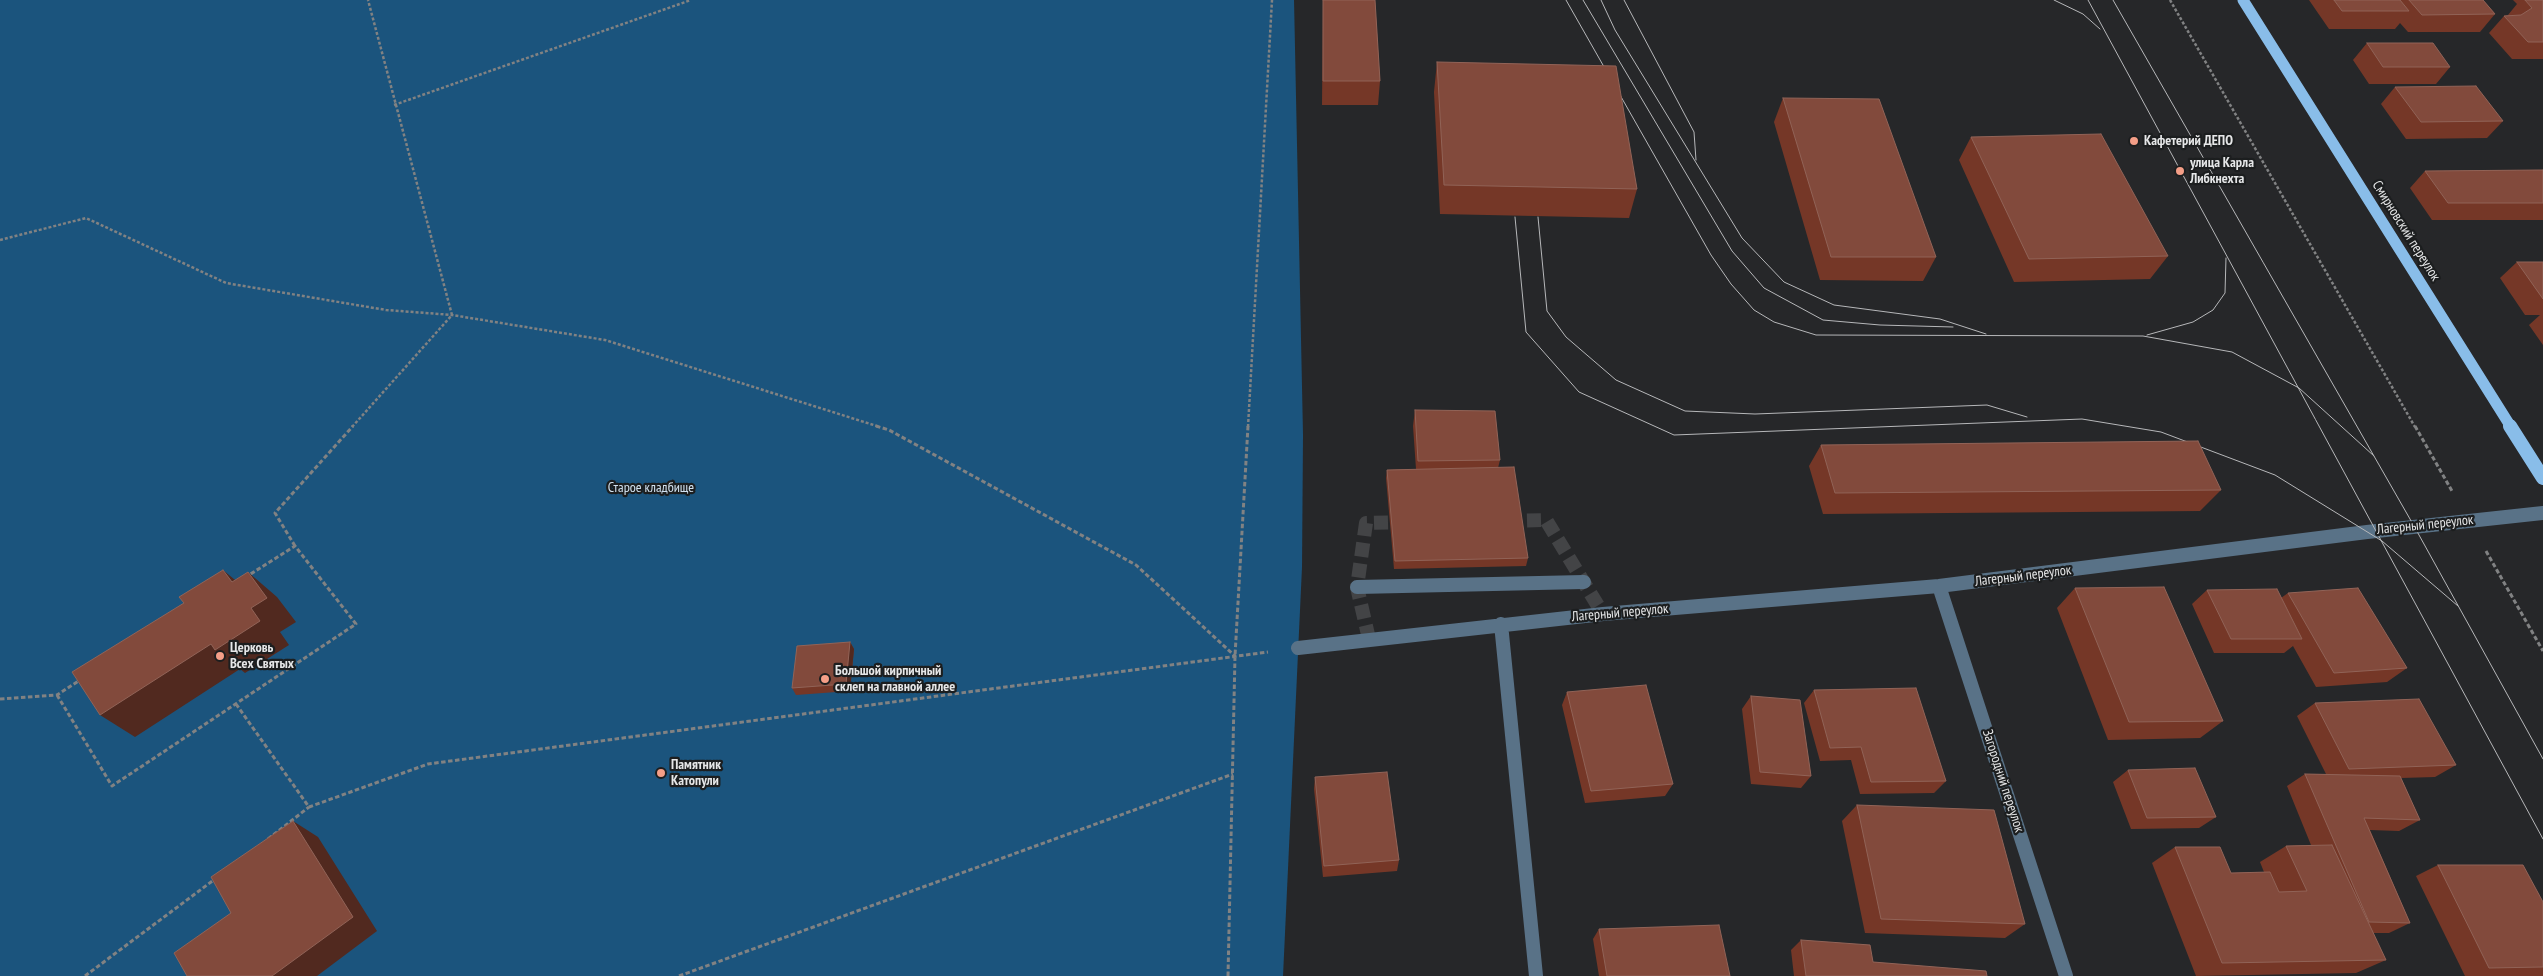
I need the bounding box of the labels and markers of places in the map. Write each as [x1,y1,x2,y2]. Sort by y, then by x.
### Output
place label: Кафетерий ДЕПО [2144,133,2233,149]
marker: Кафетерий ДЕПО [2128,135,2140,147]
place label: улица Карла Либкнехта [2190,155,2254,188]
marker: улица Карла Либкнехта [2174,165,2186,177]
place label: Церковь Всех Святых [230,640,294,672]
marker: Церковь Всех Святых [214,650,226,662]
place label: Большой кирпичный склеп на главной аллее [835,663,955,696]
marker: Большой кирпичный склеп на главной аллее [819,673,831,685]
place label: Памятник Катопули [671,757,721,790]
marker: Памятник Катопули [655,767,667,779]

